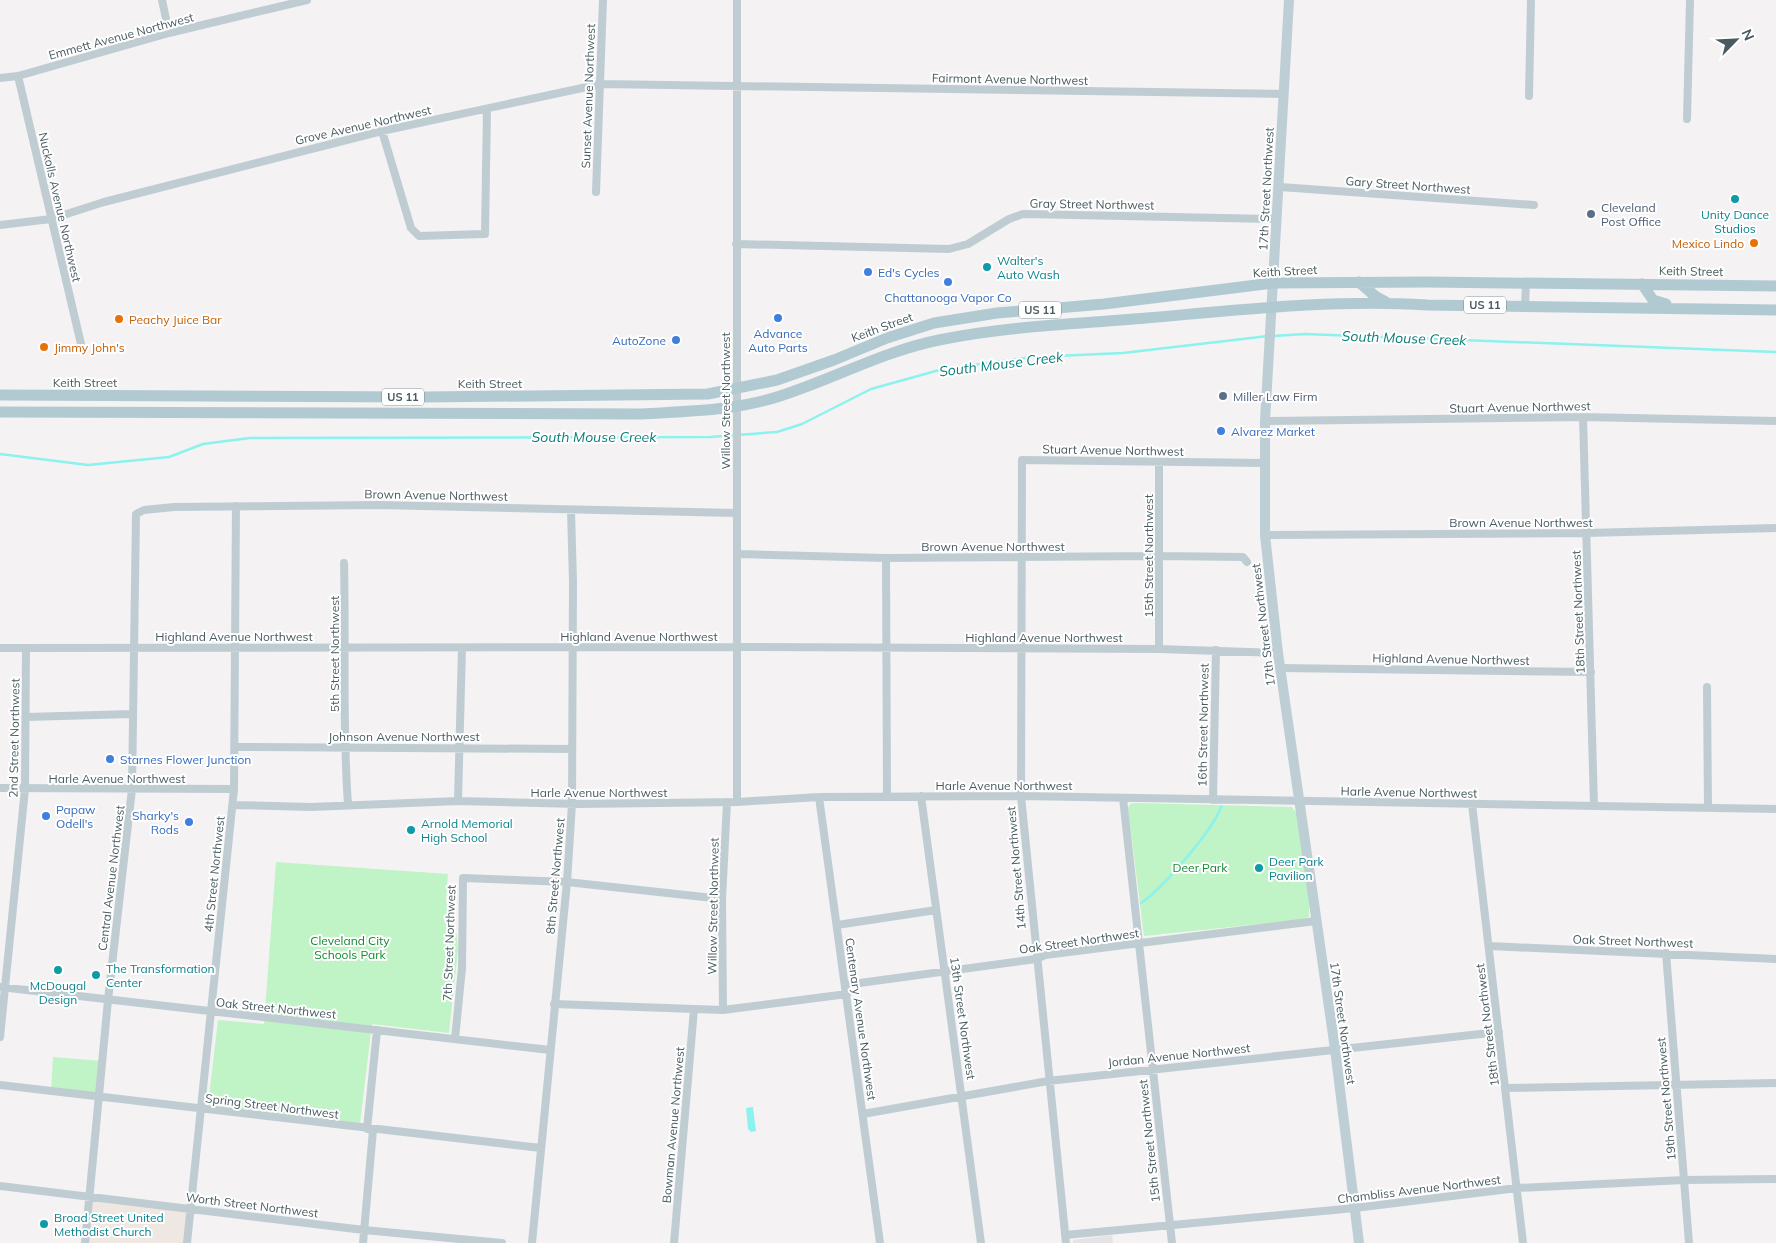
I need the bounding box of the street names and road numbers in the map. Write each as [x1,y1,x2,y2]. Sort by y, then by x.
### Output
street label: Emmett Avenue Northwest [47,9,195,63]
street label: Sunset Avenue Northwest [578,23,598,169]
street label: Fairmont Avenue Northwest [932,70,1088,88]
street label: Grove Avenue Northwest [293,102,433,148]
street label: 17th Street Northwest [1255,127,1277,251]
street label: Nuckolls Avenue Northwest [35,131,85,283]
street label: Gary Street Northwest [1345,173,1471,197]
street label: Gray Street Northwest [1030,195,1154,213]
street label: Keith Street [1252,262,1318,280]
street label: Keith Street [1659,263,1723,279]
road number: US 11 [1464,296,1506,314]
road number: US 11 [1019,302,1061,318]
street label: Keith Street [849,309,915,345]
street label: Willow Street Northwest [718,332,733,470]
street label: Keith Street [53,375,117,390]
street label: Keith Street [458,376,522,391]
road number: US 11 [382,388,424,406]
street label: Stuart Avenue Northwest [1449,398,1591,416]
street label: Stuart Avenue Northwest [1042,441,1184,459]
street label: Brown Avenue Northwest [364,486,508,504]
street label: 15th Street Northwest [1141,494,1156,618]
street label: Brown Avenue Northwest [1449,515,1593,530]
street label: Brown Avenue Northwest [921,539,1065,554]
street label: 18th Street Northwest [1568,550,1588,674]
street label: 17th Street Northwest [1248,563,1278,687]
street label: 5th Street Northwest [327,596,342,712]
street label: Highland Avenue Northwest [155,629,313,644]
street label: Highland Avenue Northwest [560,629,718,644]
street label: Highland Avenue Northwest [965,630,1123,645]
street label: Highland Avenue Northwest [1372,650,1530,668]
street label: 16th Street Northwest [1194,663,1212,787]
street label: 2nd Street Northwest [5,678,23,798]
street label: Johnson Avenue Northwest [328,729,480,744]
street label: Harle Avenue Northwest [49,771,185,786]
street label: Harle Avenue Northwest [936,778,1072,793]
street label: Harle Avenue Northwest [1340,783,1478,801]
street label: Harle Avenue Northwest [531,785,667,800]
street label: Central Avenue Northwest [95,804,127,952]
street label: 14th Street Northwest [1003,806,1029,930]
street label: 4th Street Northwest [200,815,228,933]
street label: 8th Street Northwest [542,817,568,935]
street label: Willow Street Northwest [704,837,722,975]
street label: 7th Street Northwest [439,885,459,1001]
street label: Oak Street Northwest [1018,925,1140,957]
street label: Oak Street Northwest [1572,931,1694,951]
street label: Centenary Avenue Northwest [842,937,880,1101]
street label: 13th Street Northwest [947,956,979,1080]
street label: 17th Street Northwest [1327,961,1359,1085]
street label: 18th Street Northwest [1472,963,1502,1087]
street label: Oak Street Northwest [215,994,337,1022]
street label: 19th Street Northwest [1653,1037,1679,1161]
street label: Jordan Avenue Northwest [1107,1040,1251,1070]
street label: Bowman Avenue Northwest [659,1046,687,1204]
street label: 15th Street Northwest [1135,1079,1163,1203]
street label: Spring Street Northwest [204,1090,340,1122]
street label: Chambliss Avenue Northwest [1336,1172,1502,1206]
street label: Worth Street Northwest [185,1189,319,1221]

